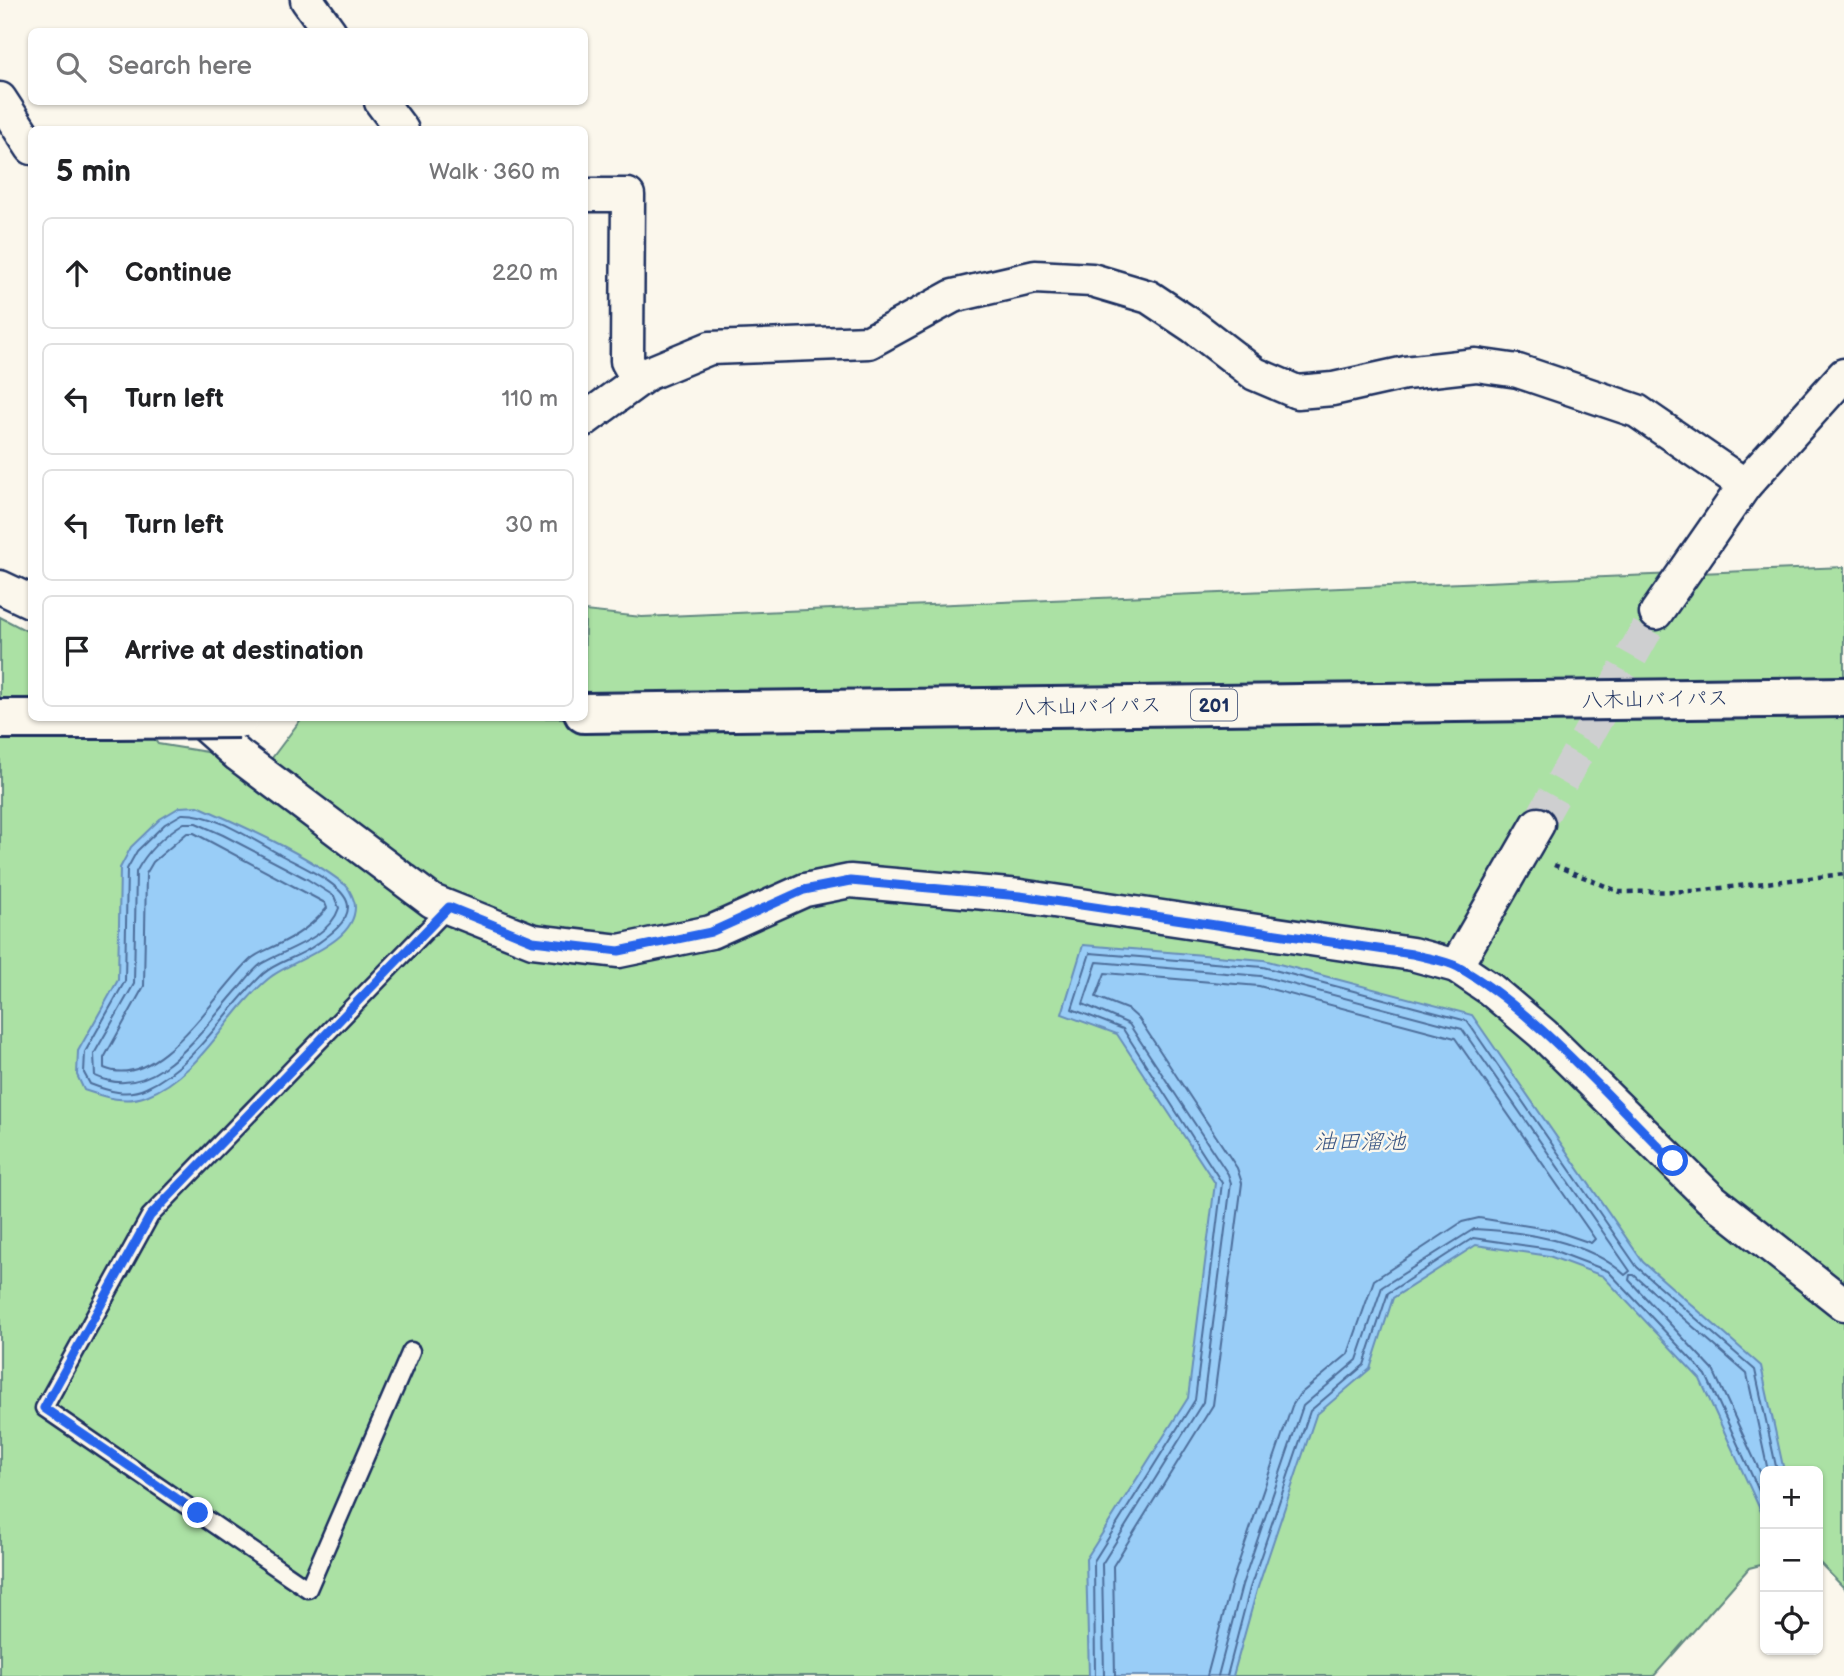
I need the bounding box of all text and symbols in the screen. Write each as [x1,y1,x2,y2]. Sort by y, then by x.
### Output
search box [28,28,588,105]
icon: search [52,48,90,86]
text: Search here [108,51,252,82]
text: 5 min [56,154,131,190]
text: Walk · 360 m [429,158,560,186]
icon: ahead [58,254,96,292]
text: Continue [125,258,232,289]
text: 220 m [492,259,558,287]
icon: left [58,380,96,418]
text: Turn left [125,384,224,415]
text: 110 m [501,385,558,413]
icon: left [58,506,96,544]
text: Turn left [125,510,224,541]
text: 30 m [505,511,558,539]
icon: arrive [58,632,96,670]
text: Arrive at destination [125,636,364,667]
street label: 八木山バイパス [1582,686,1729,713]
road number: 201 [1191,690,1237,720]
street label: 八木山バイパス [1015,693,1162,720]
water label: 油田溜池 [1314,1128,1407,1156]
route start [1657,1145,1688,1176]
map controls [1760,1466,1823,1655]
button: + [1760,1466,1823,1529]
route end [182,1497,213,1528]
button: − [1760,1529,1823,1592]
button: locate [1760,1592,1823,1655]

